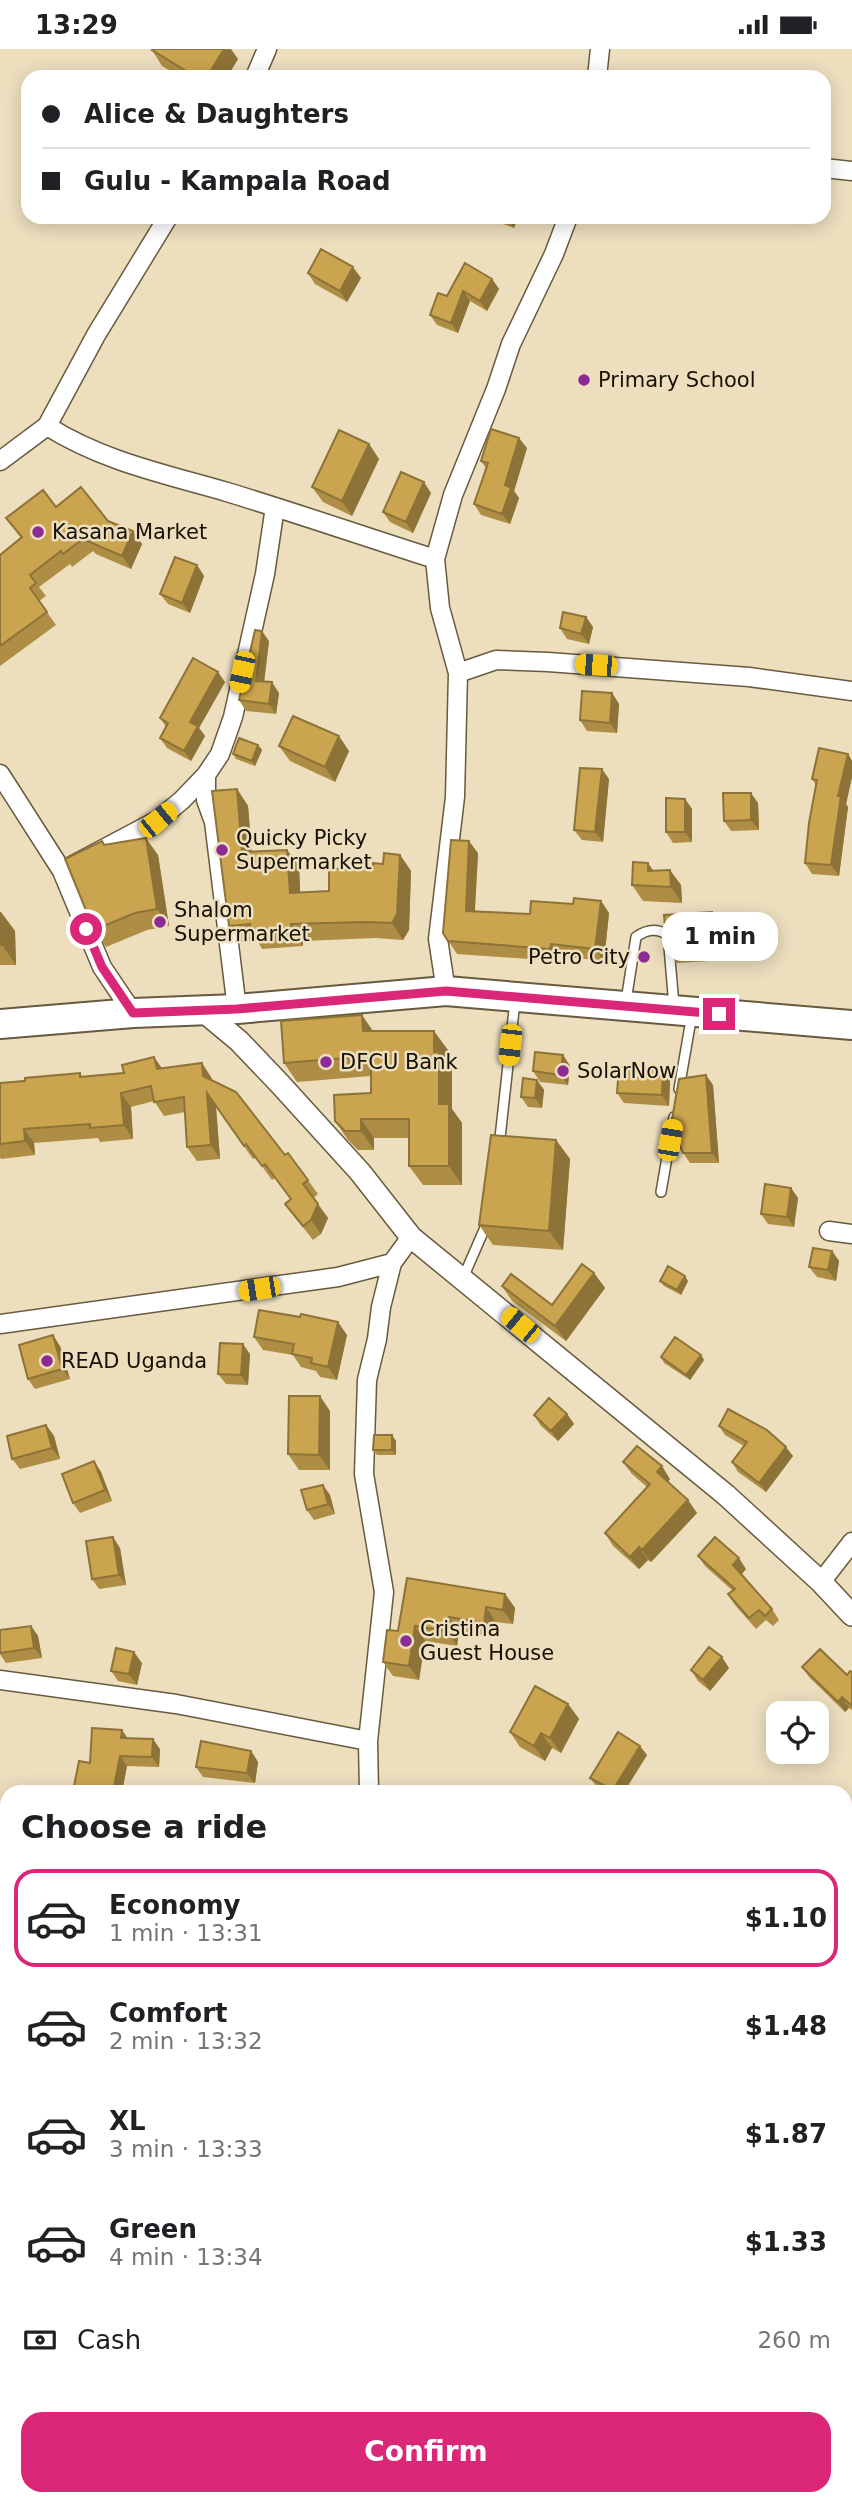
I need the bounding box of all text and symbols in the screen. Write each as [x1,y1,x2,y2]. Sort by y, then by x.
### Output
text: 13:29 [35,10,118,40]
text: Alice & Daughters [84,99,349,129]
text: Gulu - Kampala Road [84,166,391,196]
place label: Primary School [598,368,756,392]
marker: Primary School [576,372,592,388]
place label: Kasana Market [52,520,207,544]
marker: Kasana Market [30,524,46,540]
car [228,649,257,695]
car [575,653,618,677]
car [136,799,181,841]
place label: Quicky Picky Supermarket [236,826,372,874]
marker: Quicky Picky Supermarket [214,842,230,858]
place label: Shalom Supermarket [174,898,310,946]
route start [70,913,102,945]
callout: 1 min [661,913,777,961]
marker: Shalom Supermarket [152,914,168,930]
text: 1 min [684,923,756,949]
place label: Petro City [528,945,630,969]
marker: Petro City [636,949,652,965]
route end [703,998,735,1030]
car [498,1023,523,1067]
place label: DFCU Bank [340,1050,459,1074]
marker: DFCU Bank [318,1054,334,1070]
place label: SolarNow [577,1059,676,1083]
marker: SolarNow [555,1063,571,1079]
car [657,1117,684,1163]
car [237,1275,282,1303]
car [498,1304,543,1346]
place label: READ Uganda [61,1349,207,1373]
marker: READ Uganda [39,1353,55,1369]
place label: Cristina Guest House [420,1617,554,1665]
marker: Cristina Guest House [398,1633,414,1649]
map controls [766,1701,829,1764]
button: locate [766,1701,829,1764]
text: Choose a ride [21,1808,267,1846]
icon: car [25,1887,88,1950]
text: Economy [109,1890,240,1920]
text: $1.10 [745,1903,827,1933]
text: 1 min · 13:31 [109,1920,263,1946]
icon: car [25,1995,88,2058]
text: Comfort [109,1998,227,2028]
text: $1.48 [745,2011,827,2041]
text: 2 min · 13:32 [109,2028,263,2054]
icon: car [25,2103,88,2166]
text: XL [109,2106,146,2136]
text: $1.87 [745,2119,827,2149]
text: 3 min · 13:33 [109,2136,263,2162]
icon: car [25,2211,88,2274]
text: Green [109,2214,197,2244]
text: $1.33 [745,2227,827,2257]
text: 4 min · 13:34 [109,2244,263,2270]
icon: cash [21,2321,59,2359]
text: Cash [77,2325,141,2355]
text: 260 m [757,2327,831,2353]
button: Confirm [21,2412,831,2492]

